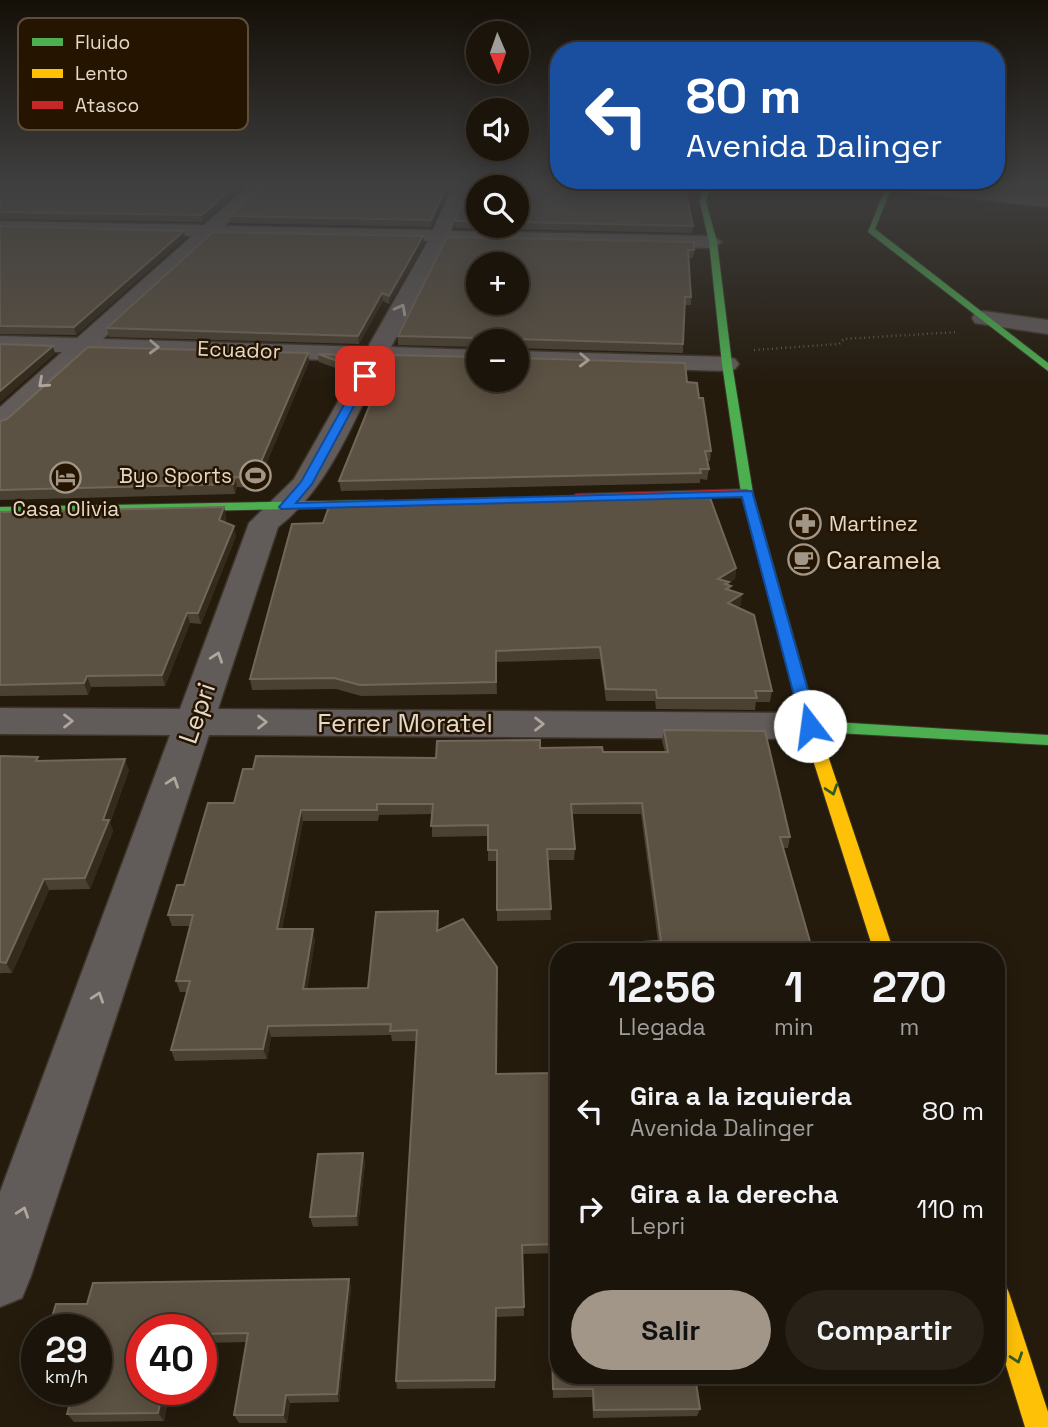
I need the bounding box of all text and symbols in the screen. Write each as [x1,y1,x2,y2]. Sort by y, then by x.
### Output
legend [18,18,248,130]
north arrow [466,21,528,84]
map controls [466,21,529,392]
text: Fluido [75,30,130,55]
text: Lento [75,61,128,86]
text: 80 m [686,65,801,127]
icon: left [571,70,662,161]
text: Atasco [75,93,139,118]
button: sound [466,98,529,161]
text: Avenida Dalinger [686,126,942,166]
button: search [466,175,529,238]
button: + [466,252,529,315]
one-way arrow [393,304,406,317]
button: − [466,329,529,392]
street label: Ecuador [197,335,281,364]
one-way arrow [149,340,160,355]
pin [335,346,395,406]
one-way arrow [580,352,590,368]
icon: arrive [346,357,384,395]
one-way arrow [38,375,51,388]
sports icon: Byo Sports [238,459,272,493]
hotel icon: Casa Olivia [49,460,83,494]
place label: Byo Sports [119,462,232,489]
place label: Casa Olivia [13,495,119,522]
pharmacy icon: Martinez [789,507,823,541]
place label: Martinez [829,510,918,537]
cafe icon: Caramela [786,543,820,577]
place label: Caramela [826,543,941,577]
one-way arrow [209,652,223,664]
street label: Lepri [171,678,223,748]
position arrow [773,689,847,763]
street label: Ferrer Moratel [317,706,493,740]
one-way arrow [63,713,74,729]
one-way arrow [257,714,268,730]
one-way arrow [534,716,544,732]
one-way arrow [165,777,179,789]
one-way arrow [823,784,838,796]
text: 12:56 [608,961,716,1014]
text: 1 [784,961,803,1014]
text: 270 [872,961,947,1014]
one-way arrow [90,991,104,1003]
text: Llegada [618,1012,706,1042]
text: min [774,1012,814,1042]
text: m [899,1012,919,1042]
text: Gira a la izquierda [630,1079,852,1113]
icon: left [571,1092,609,1130]
text: 80 m [922,1094,984,1128]
text: Avenida Dalinger [630,1113,814,1143]
text: Gira a la derecha [630,1177,839,1211]
icon: right [571,1190,609,1228]
text: 110 m [917,1192,984,1226]
one-way arrow [15,1206,29,1218]
text: Lepri [630,1211,685,1241]
button: Salir [571,1290,771,1370]
button: Compartir [785,1290,984,1370]
speed limit sign: 40 [126,1314,217,1405]
text: 29 [45,1328,88,1372]
one-way arrow [1009,1352,1023,1364]
text: km/h [45,1365,88,1388]

